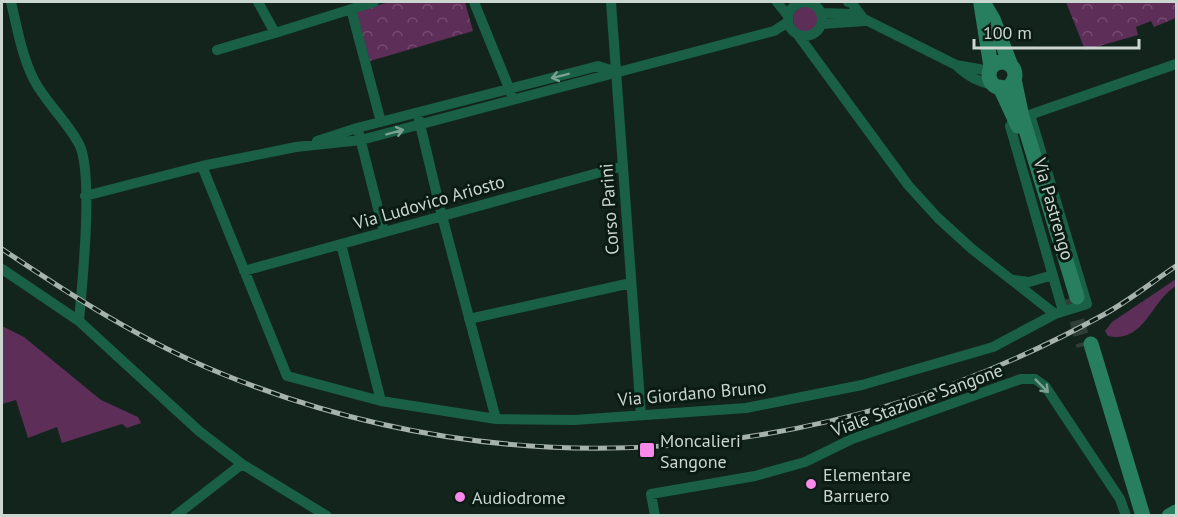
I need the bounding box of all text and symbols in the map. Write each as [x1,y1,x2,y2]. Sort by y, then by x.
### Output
scale bar [974,12,1139,50]
text: 100 m [983,21,1032,44]
one-way arrow [551,70,570,82]
one-way arrow [386,125,405,137]
street label: Via Pastrengo [1028,154,1080,263]
street label: Corso Parini [594,163,624,255]
street label: Via Ludovico Ariosto [350,169,507,235]
street label: Viale Stazione Sangone [827,358,1006,442]
street label: Via Giordano Bruno [616,375,767,411]
one-way arrow [1035,379,1050,393]
place label: Moncalieri Sangone [660,429,741,473]
marker: Moncalieri Sangone [638,441,656,459]
place label: Elementare Barruero [823,463,911,507]
marker: Elementare Barruero [804,477,818,491]
place label: Audiodrome [472,486,566,509]
marker: Audiodrome [453,490,467,504]

